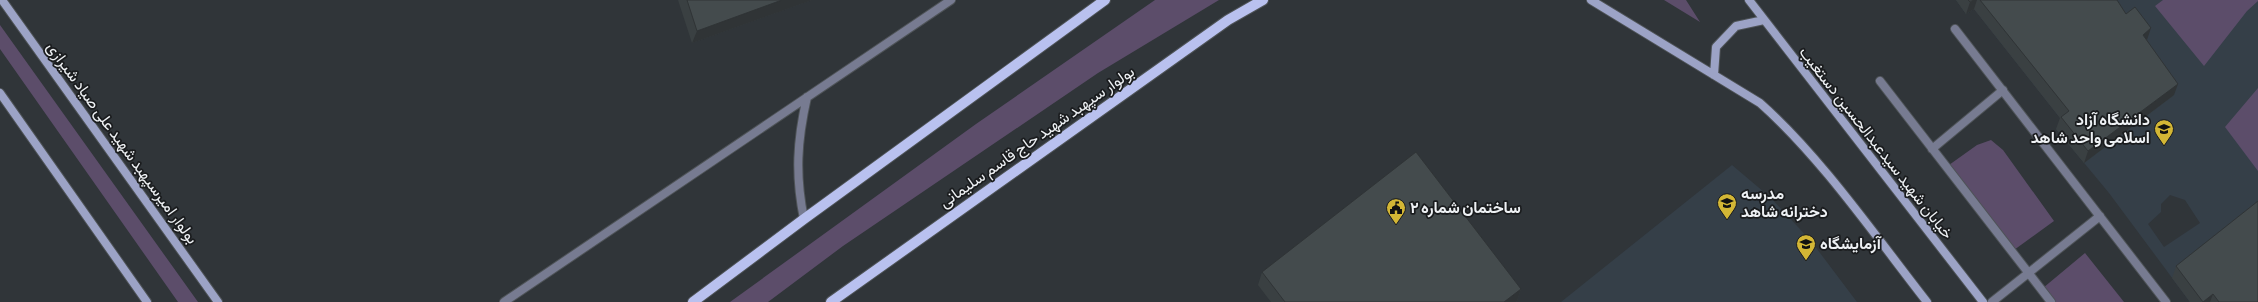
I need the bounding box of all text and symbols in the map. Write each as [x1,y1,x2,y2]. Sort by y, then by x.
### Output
street label: بولوار امیرسپهبد شهید علی صیاد شیرازی [41,39,200,249]
street label: خیابان شهید سیدعبدالحسین دستغیب [1795,44,1956,244]
street label: بولوار سپهبد شهید حاج قاسم سلیمانی [937,63,1139,213]
place label: دانشگاه آزاد اسلامی واحد شاهد [2031,111,2150,148]
school or university icon: دانشگاه آزاد اسلامی واحد شاهد [2153,118,2175,146]
place label: مدرسه دخترانه شاهد [1741,186,1828,222]
school or university icon: مدرسه دخترانه شاهد [1716,192,1738,220]
public building icon: ساختمان شماره ۲ [1385,197,1407,225]
place label: ساختمان شماره ۲ [1410,200,1521,218]
school or university icon: آزمایشگاه [1795,233,1817,261]
place label: آزمایشگاه [1820,235,1883,254]

